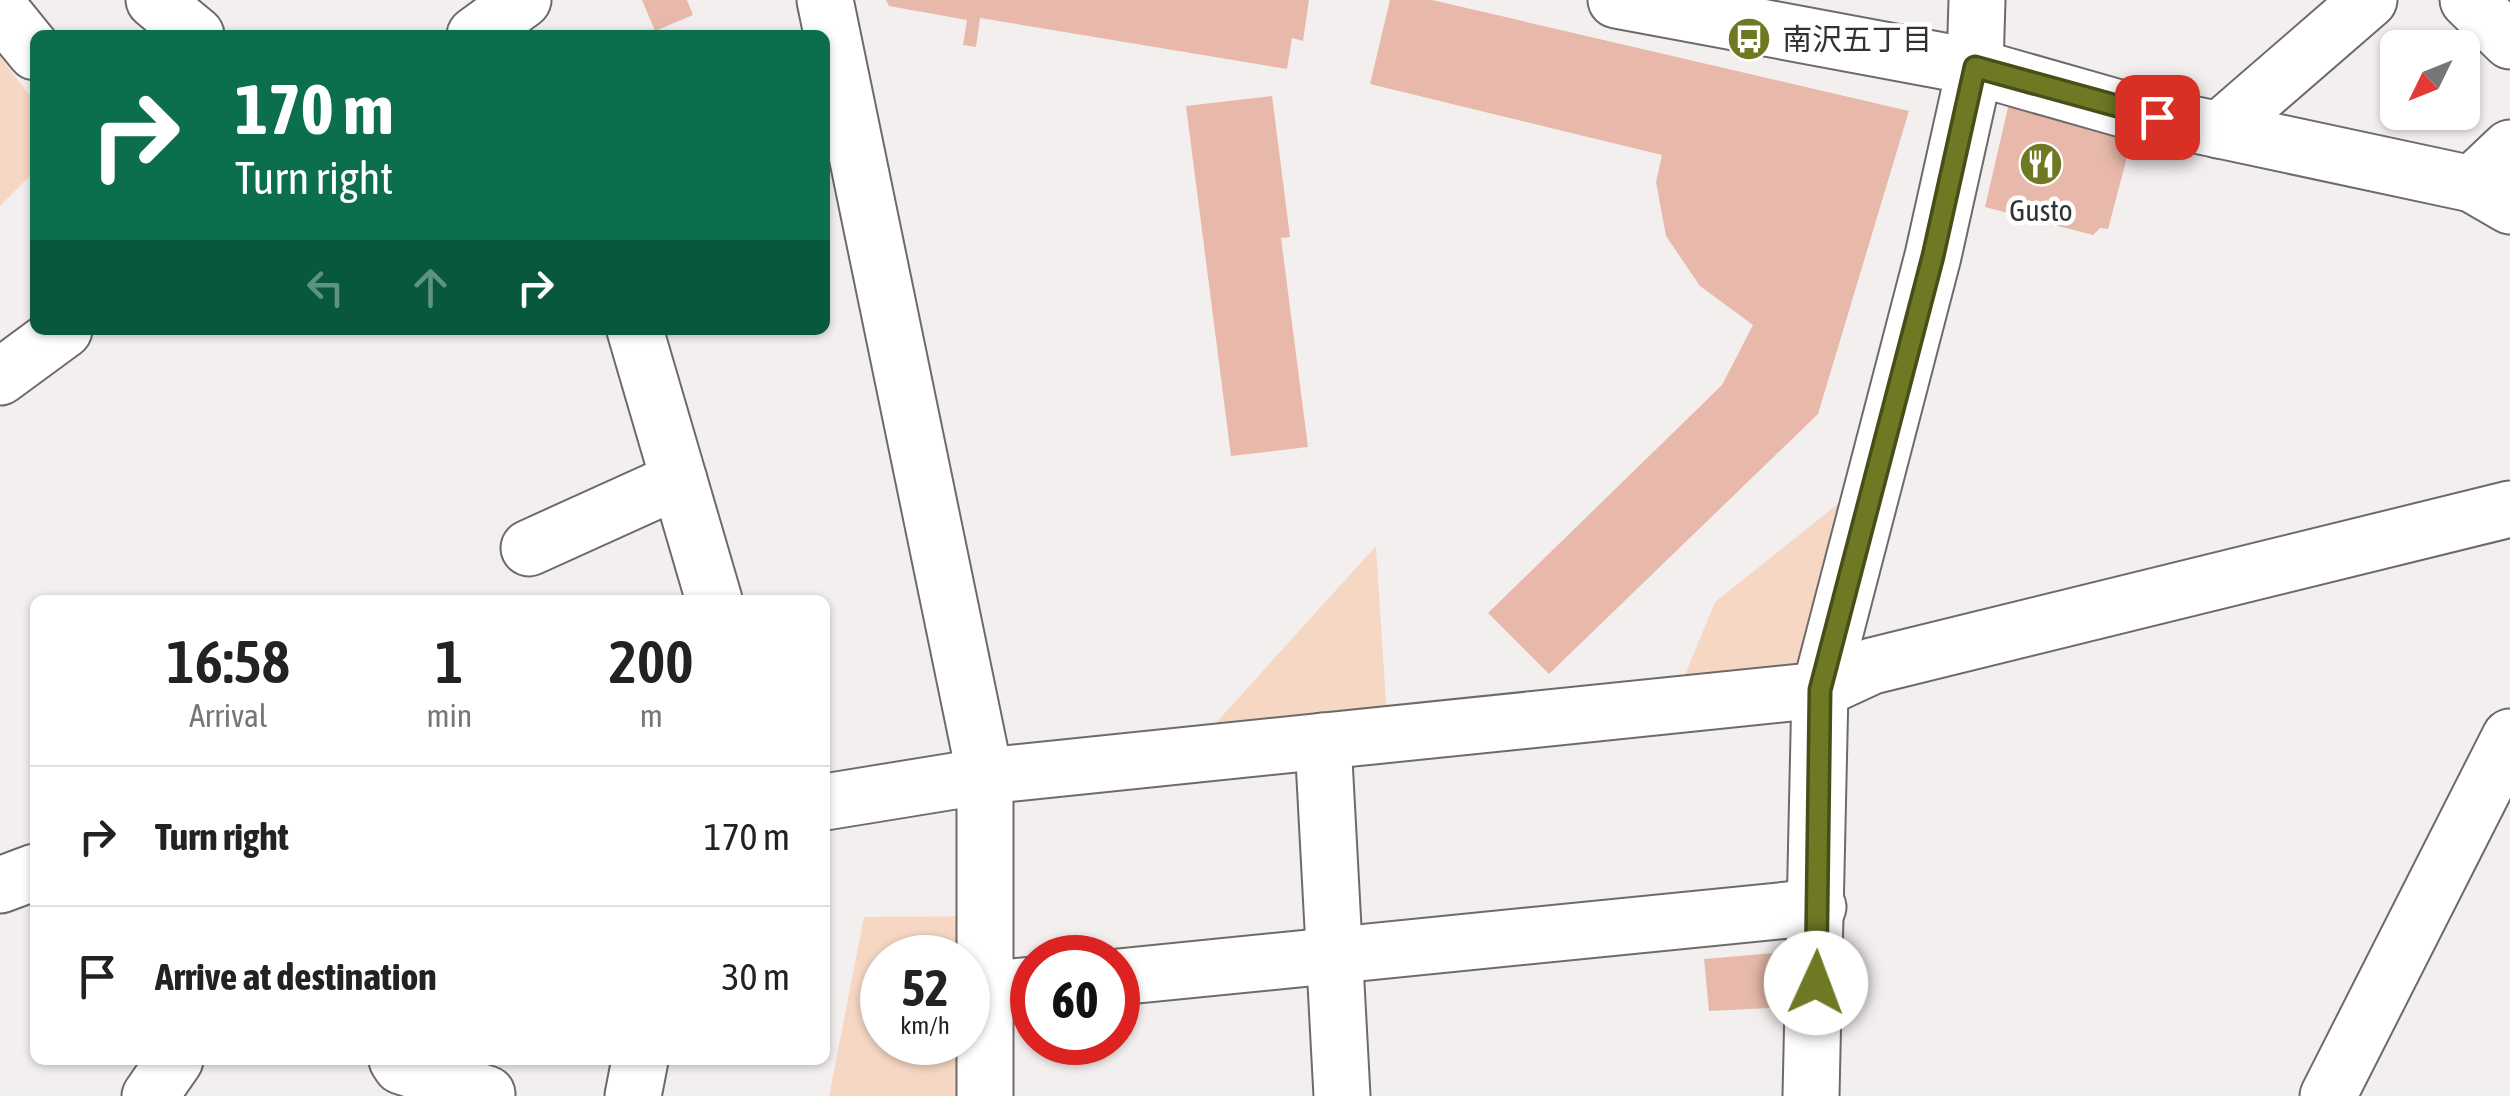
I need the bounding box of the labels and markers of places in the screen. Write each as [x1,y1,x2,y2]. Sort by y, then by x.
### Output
bus stop icon: 南沢五丁目 [1726,16,1772,62]
place label: 南沢五丁目 [1782,22,1932,56]
pin [2115,75,2200,160]
restaurant icon: Gusto [2018,141,2064,187]
place label: Gusto [2009,193,2073,227]

